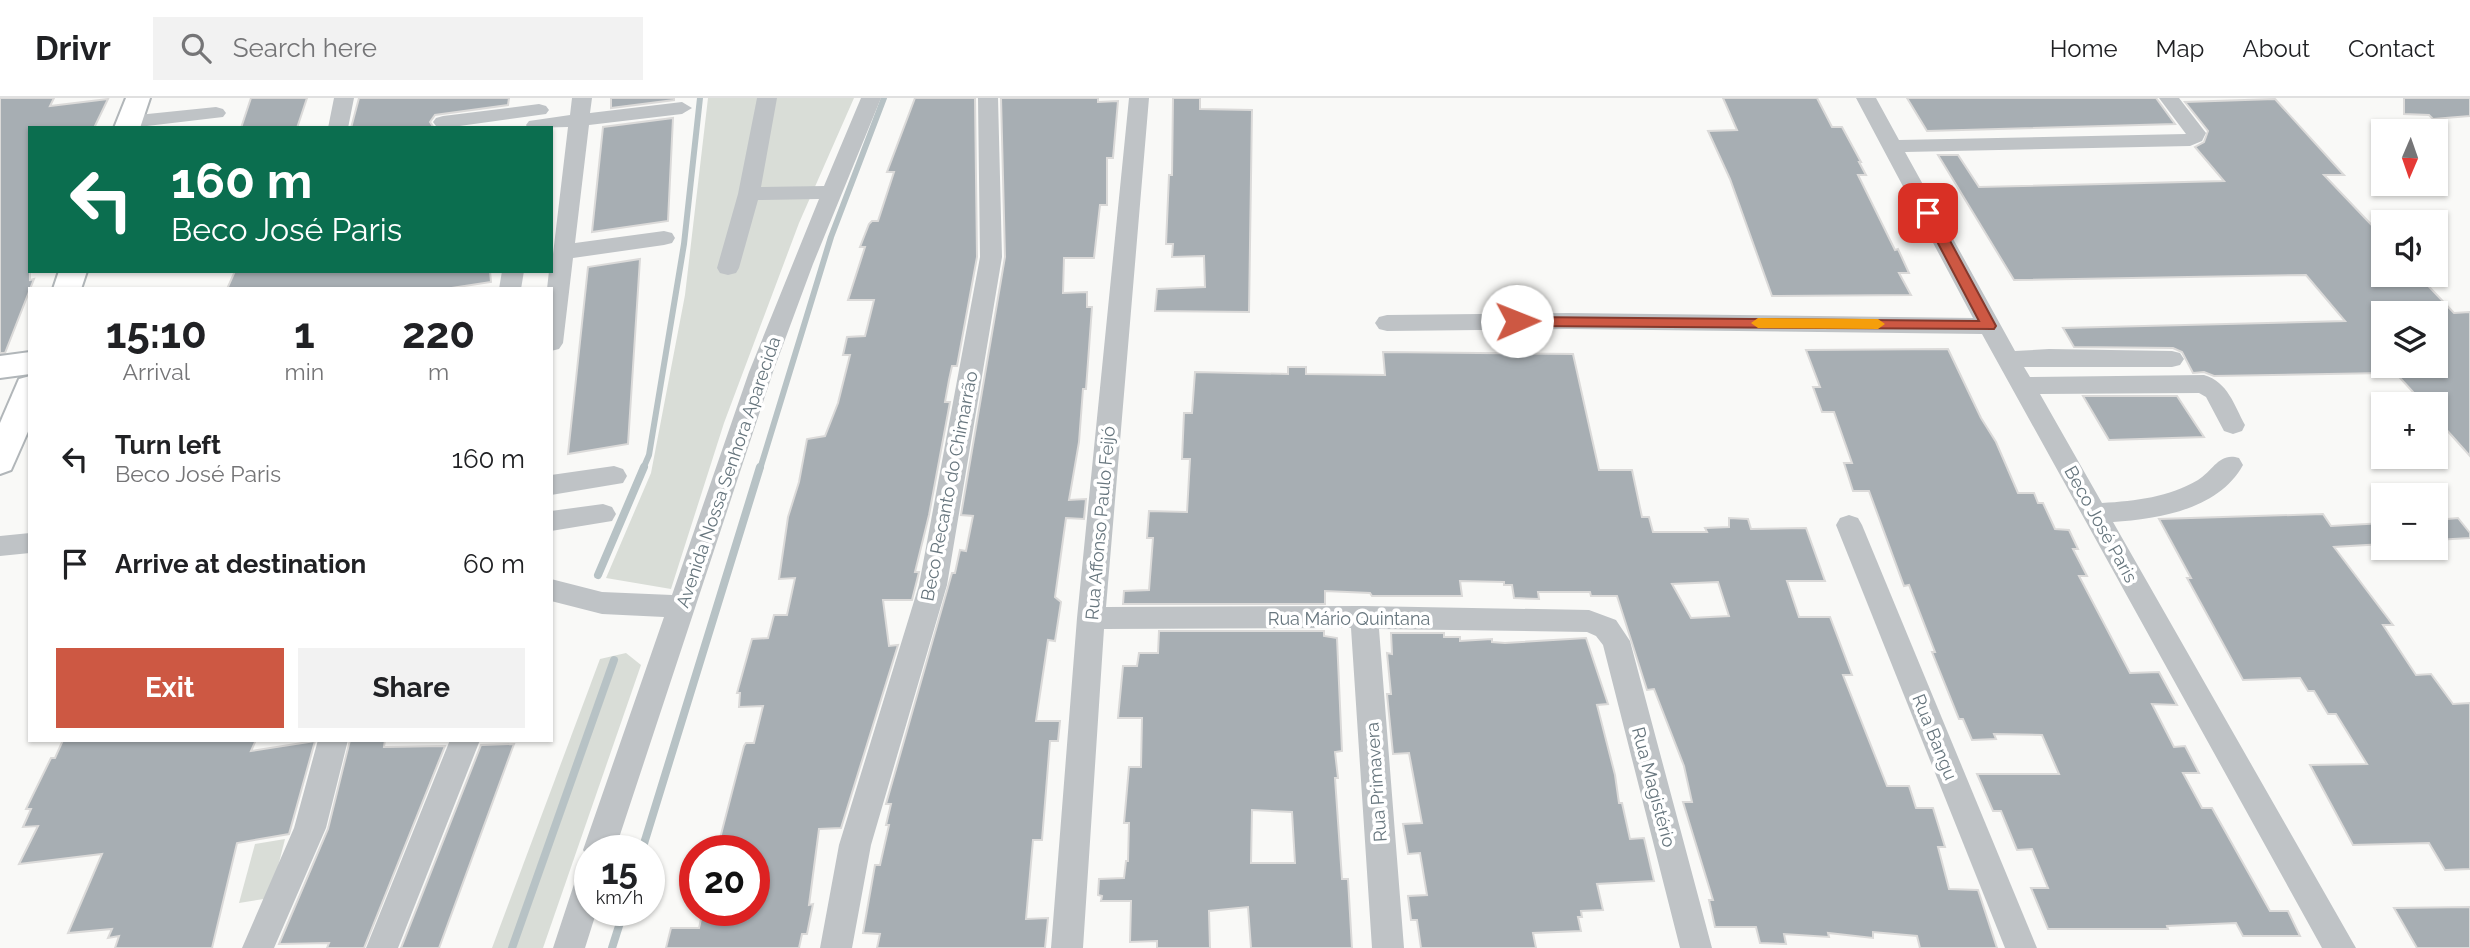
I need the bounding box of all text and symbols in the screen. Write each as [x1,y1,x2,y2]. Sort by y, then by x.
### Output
search box [153,17,643,80]
text: Drivr [35,29,111,68]
icon: search [177,29,215,67]
text: Search here [233,33,377,63]
text: Home [2050,34,2118,63]
text: Map [2156,34,2204,63]
text: About [2242,34,2310,63]
text: Contact [2348,34,2435,63]
north arrow [2371,119,2448,196]
map controls [2371,119,2448,560]
text: 160 m [171,152,312,209]
icon: left [56,154,147,245]
pin [1898,183,1958,243]
icon: arrive [1909,194,1947,232]
button: sound [2371,210,2448,287]
text: Beco José Paris [171,211,402,248]
position arrow [1480,284,1554,358]
button: layers [2371,301,2448,378]
text: 15:10 [106,309,207,358]
text: 1 [294,309,315,358]
text: 220 [402,309,475,358]
street label: Avenida Nossa Senhora Aparecida [672,334,784,610]
text: Arrival [123,358,190,385]
text: min [285,358,324,385]
text: m [428,358,449,385]
street label: Beco Recanto do Chimarrão [916,369,982,603]
button: + [2371,392,2448,469]
street label: Rua Affonso Paulo Feijó [1081,425,1119,621]
text: Turn left [115,430,221,460]
icon: left [56,440,94,478]
text: 160 m [452,444,525,474]
text: Beco José Paris [115,460,281,487]
street label: Beco José Paris [2060,462,2142,586]
button: − [2371,483,2448,560]
icon: arrive [56,545,94,583]
text: Arrive at destination [115,549,366,579]
text: 60 m [463,549,525,579]
street label: Rua Mário Quintana [1268,608,1430,629]
button: Exit [56,648,284,728]
button: Share [298,648,525,728]
street label: Rua Bangu [1908,691,1962,783]
street label: Rua Primavera [1361,721,1391,843]
street label: Rua Magistério [1628,725,1680,850]
speed limit sign: 20 [679,835,770,926]
text: 15 [601,851,638,892]
text: km/h [596,887,643,908]

